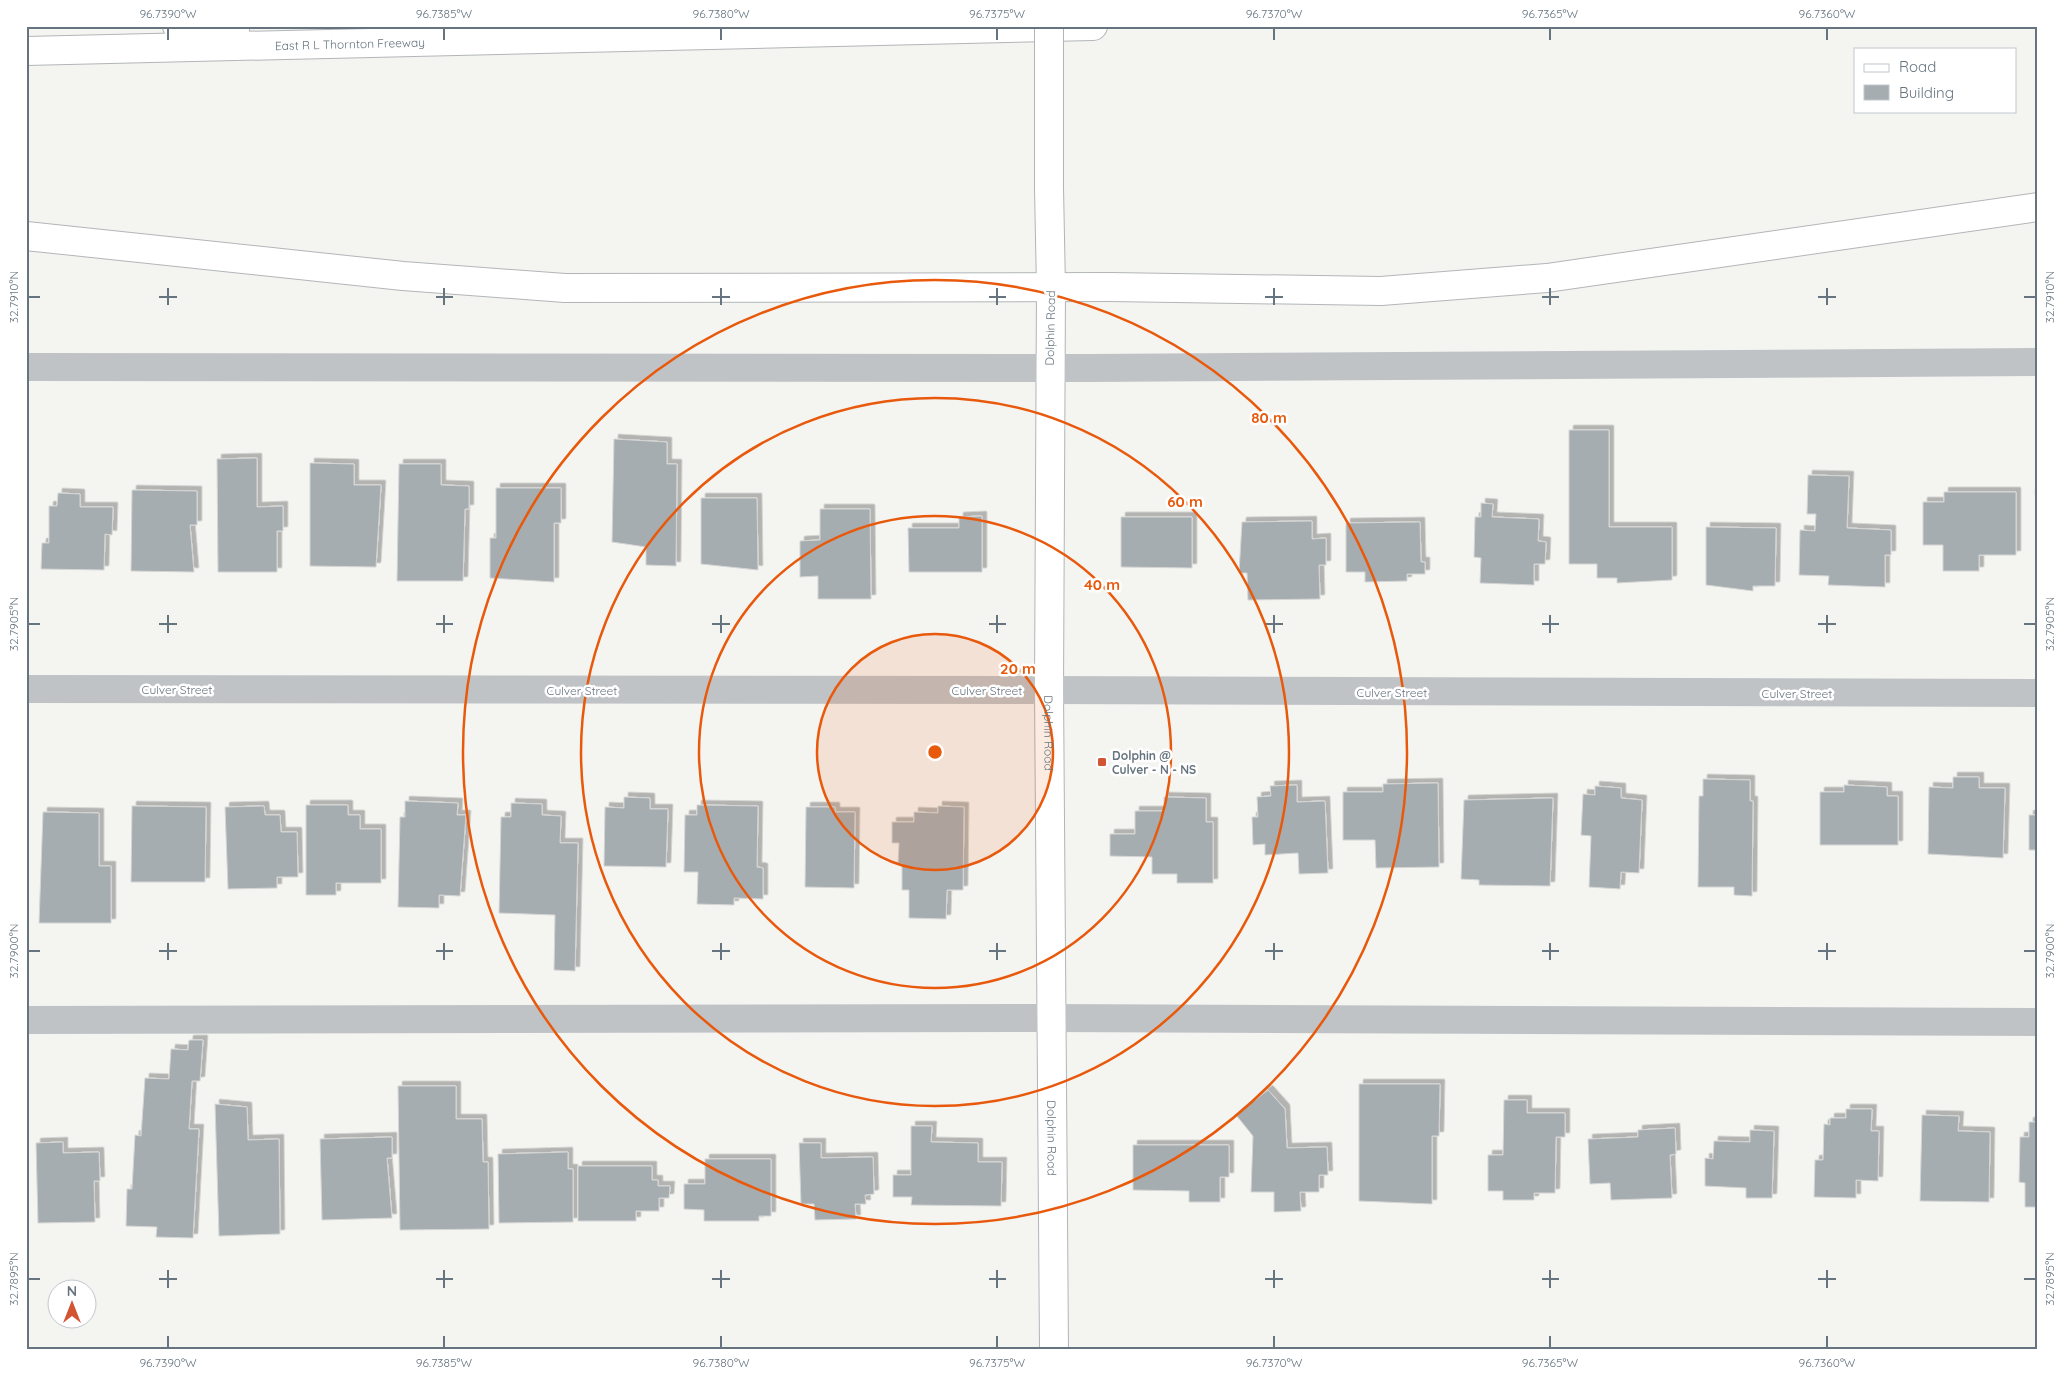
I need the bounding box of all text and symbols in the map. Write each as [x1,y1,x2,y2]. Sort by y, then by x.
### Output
text: 96.7390°W [139,6,197,21]
text: 96.7385°W [416,6,473,21]
text: 96.7380°W [693,6,750,21]
text: 96.7375°W [969,6,1025,21]
text: 96.7370°W [1246,6,1303,21]
text: 96.7365°W [1522,6,1579,21]
text: 96.7360°W [1799,6,1856,21]
street label: East R L Thornton Freeway [275,34,425,53]
legend [1854,48,2016,112]
text: Road [1899,57,1936,76]
text: Building [1899,83,1954,102]
text: 32.7910°N [6,271,21,323]
text: 32.7910°N [2042,271,2057,323]
street label: Dolphin Road [1042,290,1058,366]
text: 80 m [1251,408,1287,427]
text: 60 m [1167,492,1203,511]
text: 40 m [1084,575,1120,594]
text: 32.7905°N [6,597,21,651]
text: 32.7905°N [2042,597,2057,651]
text: 20 m [1000,659,1036,678]
street label: Culver Street [142,682,212,697]
street label: Culver Street [547,683,617,698]
street label: Culver Street [952,683,1022,698]
street label: Culver Street [1357,685,1427,700]
street label: Culver Street [1762,686,1832,701]
street label: Dolphin Road [1042,695,1057,771]
centre of rings [926,743,944,761]
place label: Dolphin @ Culver - N - NS [1112,748,1196,777]
marker: Dolphin @ Culver - N - NS [1096,756,1108,768]
text: 32.7900°N [6,924,21,978]
text: 32.7900°N [2042,924,2057,978]
street label: Dolphin Road [1045,1100,1060,1176]
text: 32.7895°N [6,1252,21,1306]
text: 32.7895°N [2042,1252,2057,1306]
north arrow [48,1278,98,1328]
text: N [67,1282,77,1300]
text: 96.7390°W [139,1355,197,1370]
text: 96.7385°W [416,1355,473,1370]
text: 96.7380°W [693,1355,750,1370]
text: 96.7375°W [969,1355,1025,1370]
text: 96.7370°W [1246,1355,1303,1370]
text: 96.7365°W [1522,1355,1579,1370]
text: 96.7360°W [1799,1355,1856,1370]

